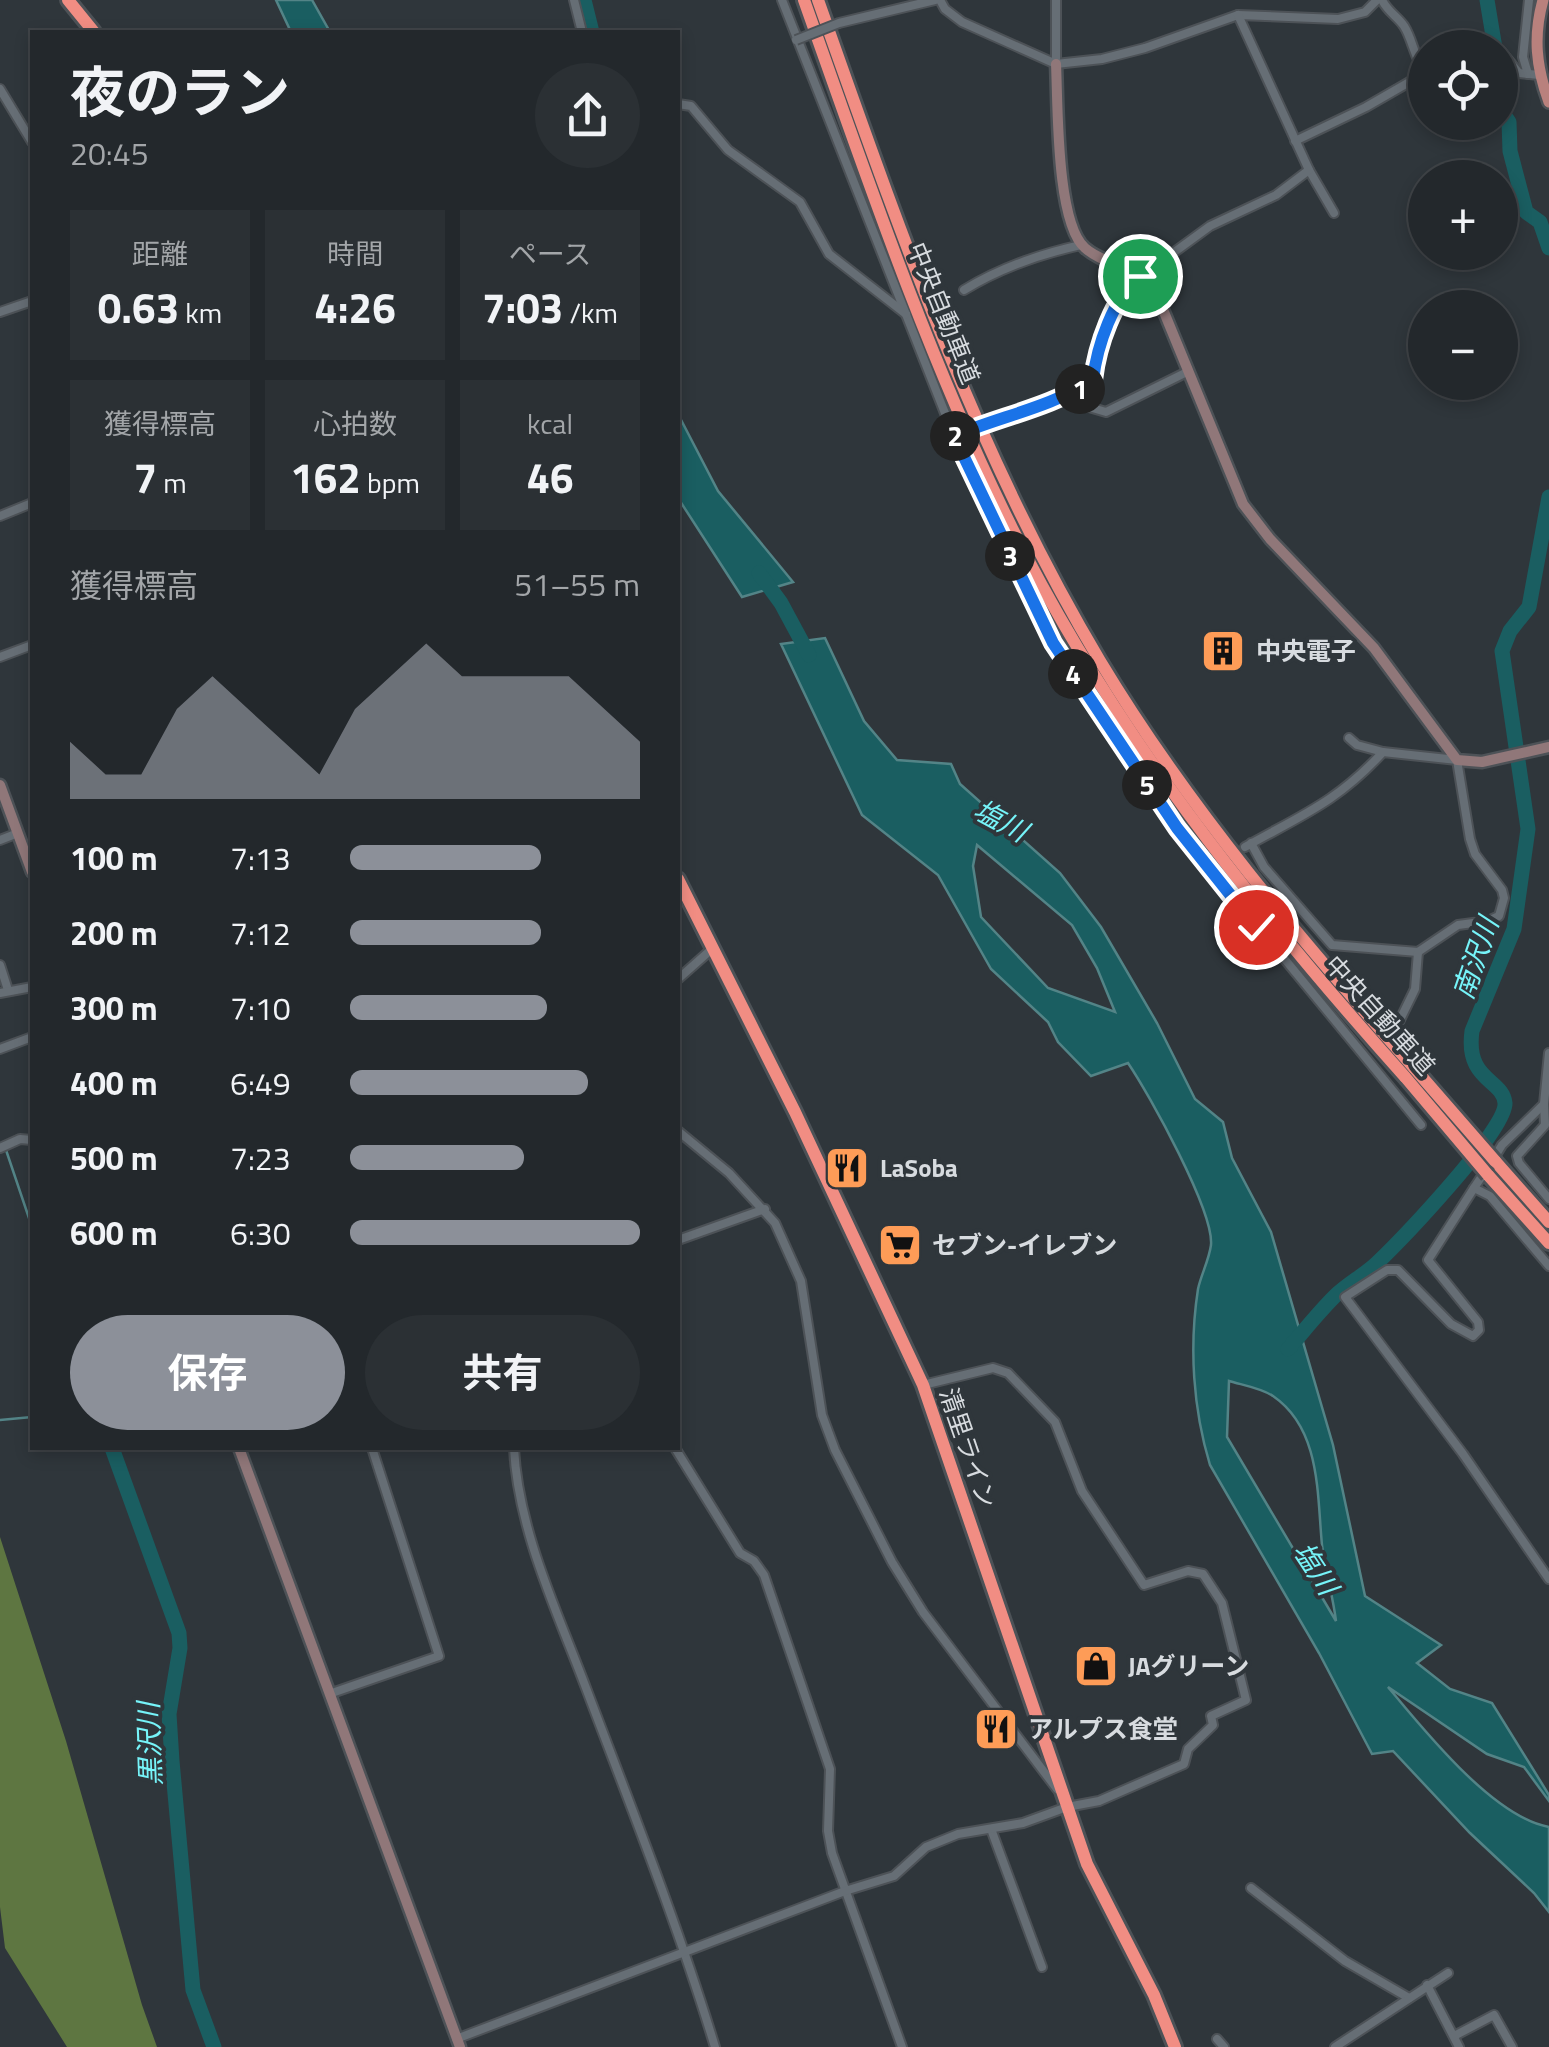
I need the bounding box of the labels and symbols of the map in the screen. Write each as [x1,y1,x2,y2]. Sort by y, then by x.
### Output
pin [1098,234,1183,319]
street label: 中央自動車道 [898,236,990,390]
pin: 1 [1055,364,1105,414]
pin: 2 [930,411,980,461]
pin: 3 [985,531,1035,581]
building icon: 中央電子 [1200,628,1246,674]
place label: 中央電子 [1256,632,1356,670]
pin: 4 [1048,649,1098,699]
pin: 5 [1122,760,1172,810]
water label: 塩川 [966,788,1038,854]
pin [1214,885,1299,970]
water label: 南沢川 [1441,908,1510,1005]
street label: 中央自動車道 [1316,947,1444,1083]
restaurant icon: LaSoba [824,1145,870,1191]
place label: LaSoba [880,1149,958,1187]
supermarket icon: セブン-イレブン [877,1222,923,1268]
place label: セブン-イレブン [932,1226,1117,1264]
street label: 清里ライン [930,1383,1006,1513]
water label: 塩川 [1283,1533,1351,1606]
shop icon: JAグリーン [1073,1643,1119,1689]
place label: JAグリーン [1128,1647,1249,1685]
water label: 黒沢川 [126,1698,172,1787]
restaurant icon: アルプス食堂 [973,1706,1019,1752]
place label: アルプス食堂 [1028,1710,1178,1748]

